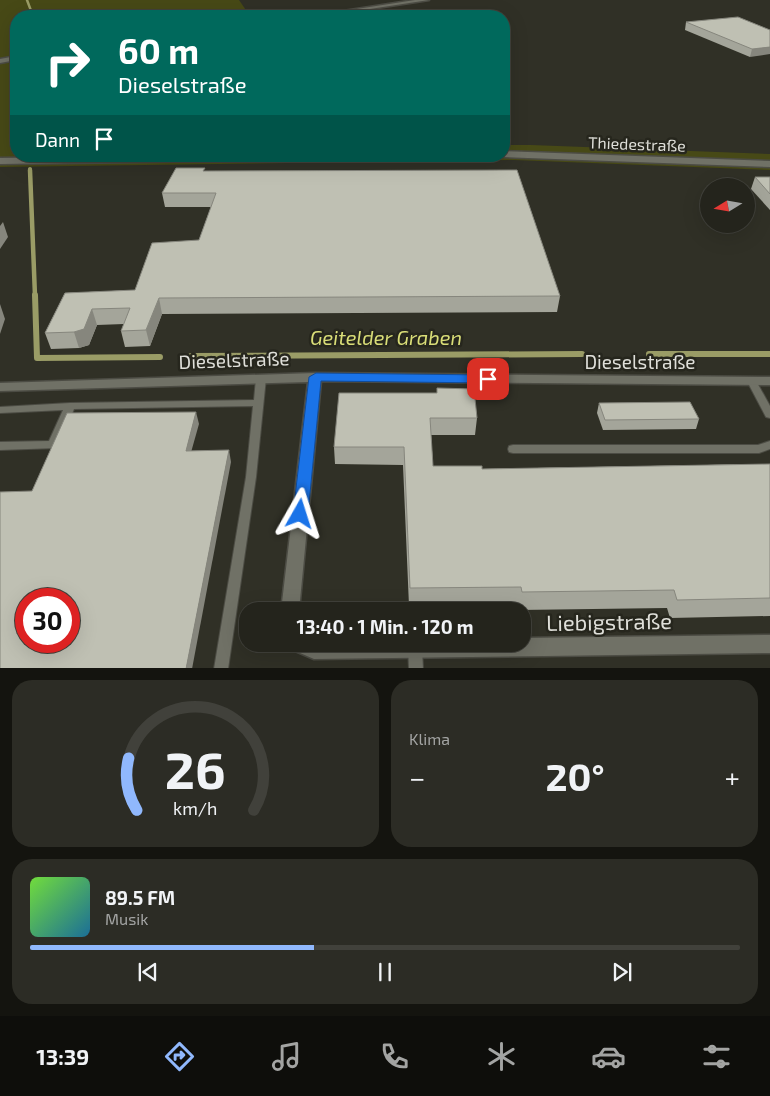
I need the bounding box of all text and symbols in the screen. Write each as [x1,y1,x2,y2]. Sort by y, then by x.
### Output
text: 60 m [118,29,199,71]
icon: right [35,30,100,95]
text: Dieselstraße [118,71,247,97]
icon: arrive [90,125,118,153]
text: Dann [35,128,80,151]
street label: Thiedestraße [588,132,686,155]
north arrow [700,178,755,232]
map controls [700,178,755,233]
water label: Geitelder Graben [310,325,462,349]
street label: Dieselstraße [178,346,290,373]
street label: Dieselstraße [585,350,696,373]
pin [467,358,509,400]
icon: arrive [474,365,502,393]
position arrow [273,487,325,539]
speed limit sign: 30 [15,588,80,653]
street label: Liebigstraße [546,607,672,635]
text: 13:40 · 1 Min. · 120 m [297,615,474,638]
text: Klima [409,729,450,748]
text: 26 [165,737,226,799]
text: 20° [545,753,605,799]
text: − [409,760,425,794]
text: + [725,760,740,794]
text: km/h [173,797,218,819]
text: 89.5 FM [105,886,175,909]
text: Musik [105,909,148,928]
icon: previous [134,958,162,986]
icon: pause [371,958,399,986]
icon: next [608,958,636,986]
icon: directions [162,1039,197,1074]
icon: music [269,1039,304,1074]
icon: phone [377,1039,412,1074]
icon: climate [484,1039,519,1074]
icon: car [591,1039,626,1074]
icon: filters [699,1039,734,1074]
text: 13:39 [36,1043,89,1069]

